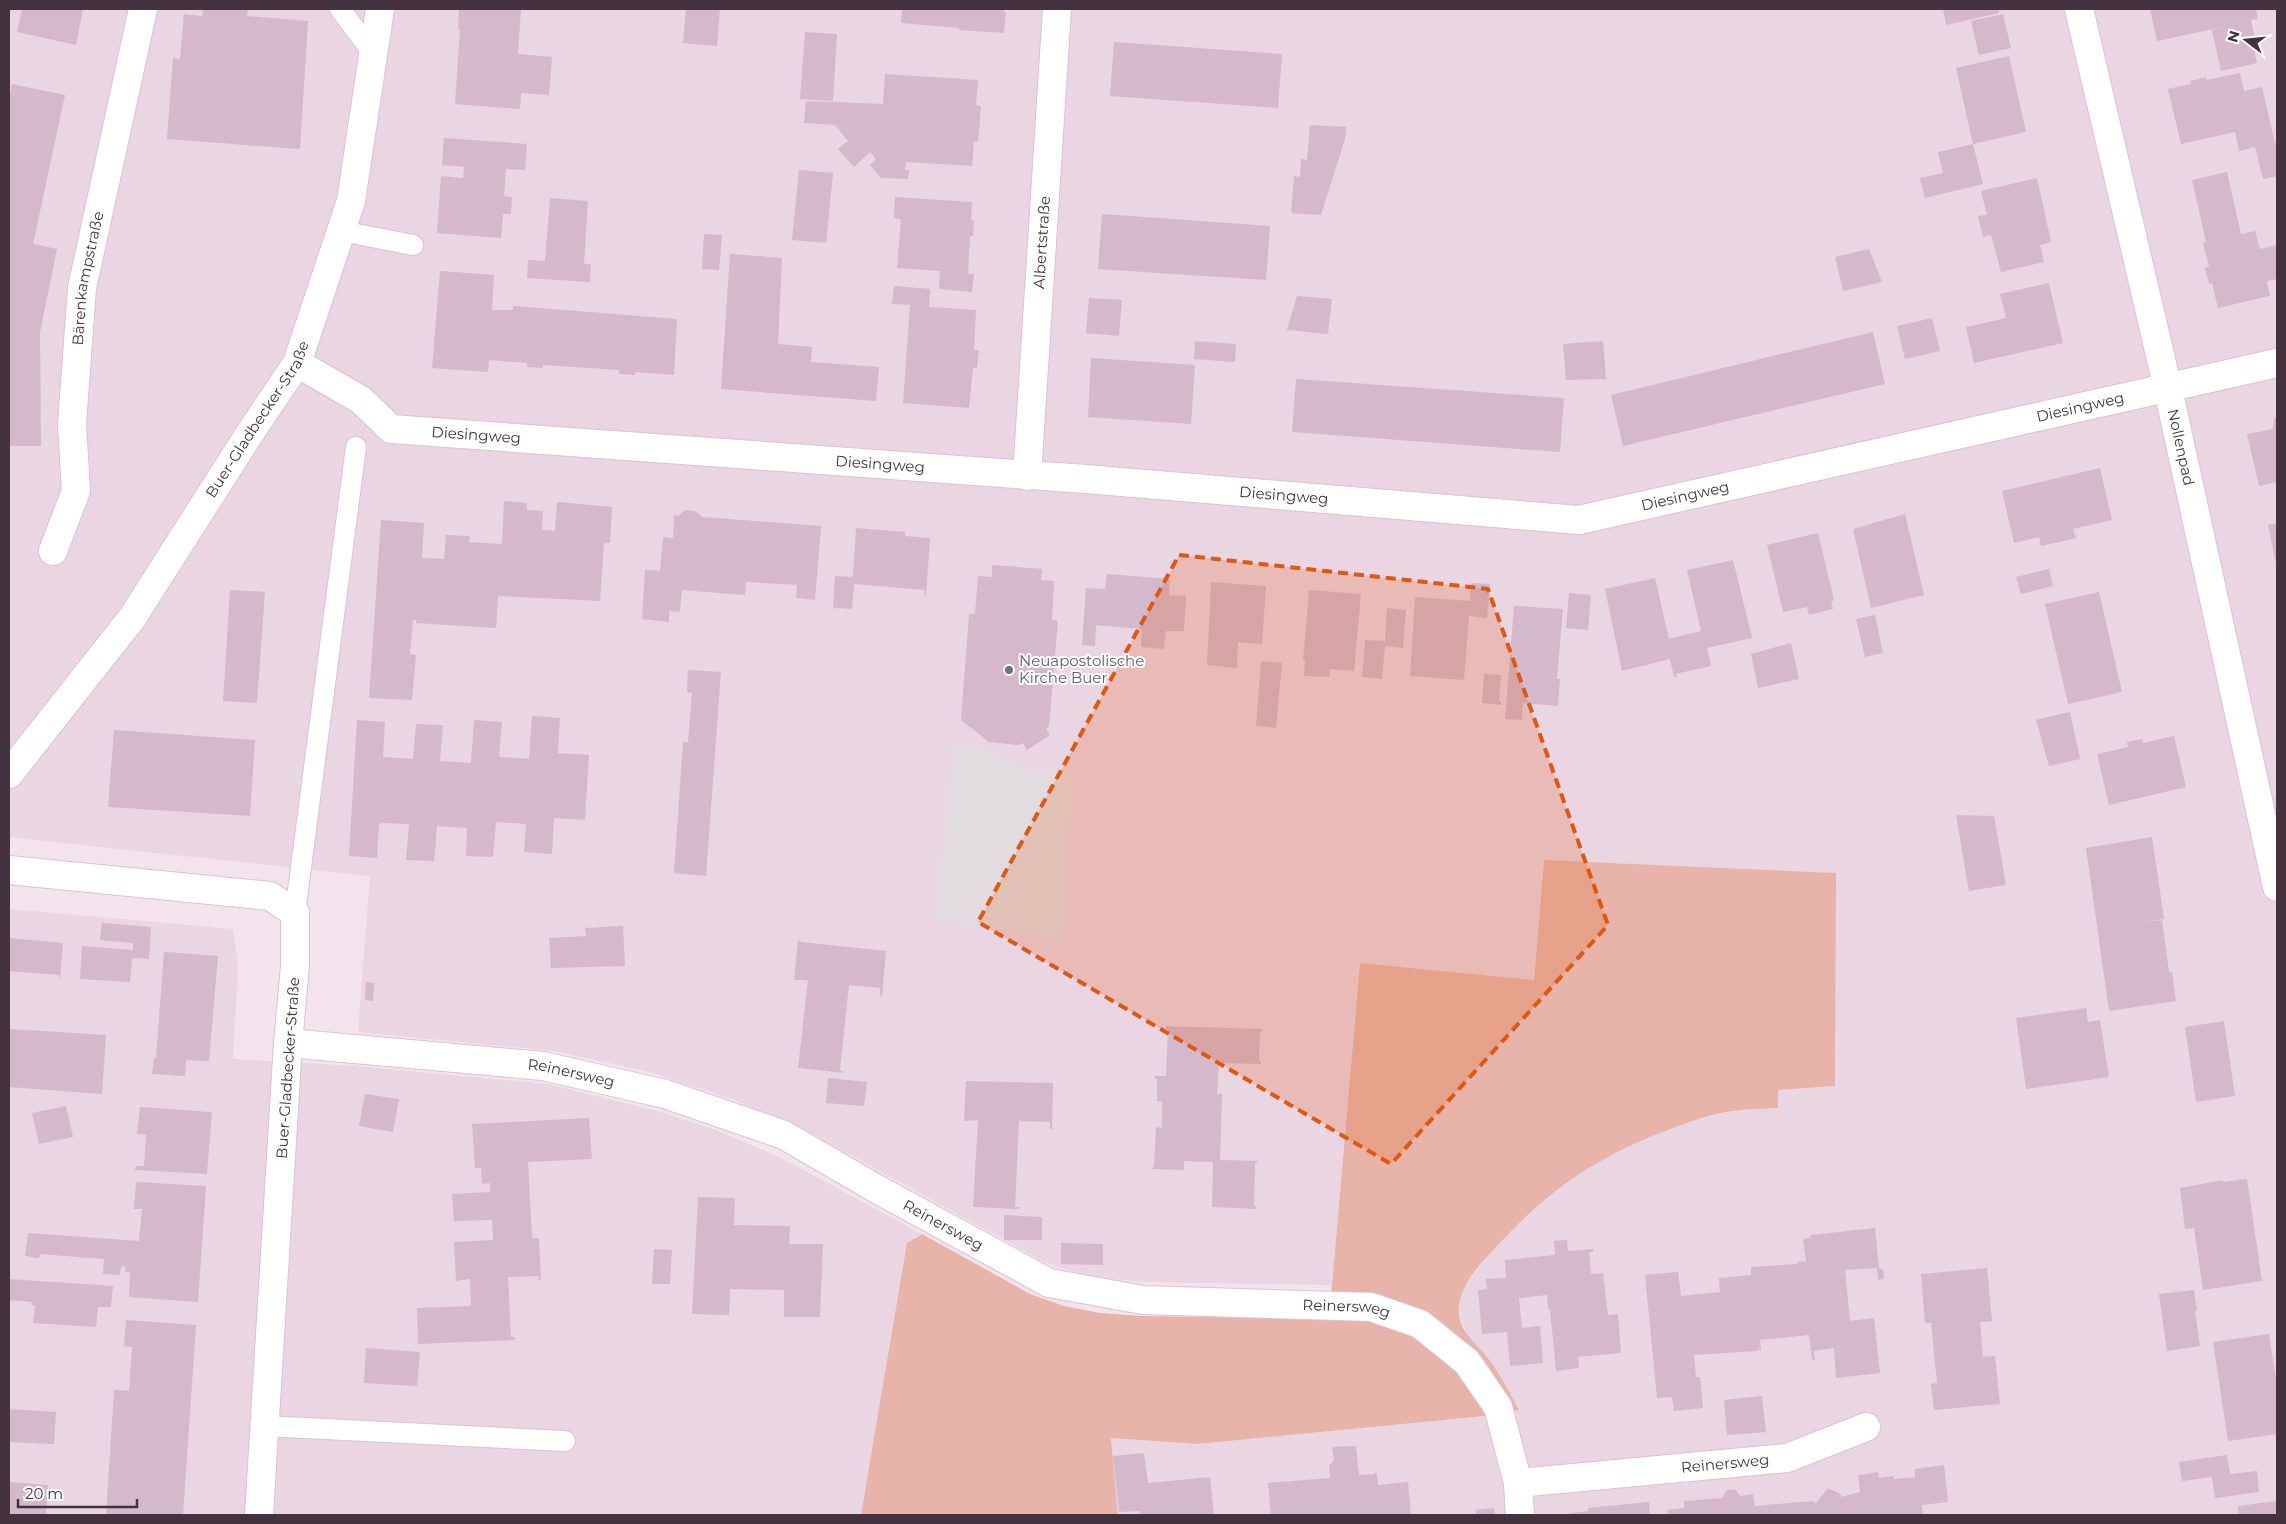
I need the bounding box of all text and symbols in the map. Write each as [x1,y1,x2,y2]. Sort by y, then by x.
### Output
north arrow [2221,15,2271,65]
text: N [2223,28,2244,44]
street label: Albertstraße [1029,195,1054,290]
street label: Bärenkampstraße [68,210,107,346]
street label: Buer-Gladbecker-Straße [201,338,313,501]
street label: Diesingweg [2034,388,2126,426]
street label: Nollenpad [2164,407,2199,487]
street label: Diesingweg [431,422,522,447]
street label: Diesingweg [835,451,925,476]
street label: Diesingweg [1639,477,1731,515]
street label: Diesingweg [1238,482,1329,508]
place label: Neuapostolische Kirche Buer [1019,651,1144,687]
marker: Neuapostolische Kirche Buer [1003,664,1015,676]
street label: Buer-Gladbecker-Straße [272,977,303,1159]
street label: Reinersweg [527,1055,617,1091]
street label: Reinersweg [900,1195,987,1254]
street label: Reinersweg [1302,1295,1393,1322]
street label: Reinersweg [1680,1450,1770,1477]
scale bar [18,1476,136,1508]
text: 20 m [25,1484,63,1503]

